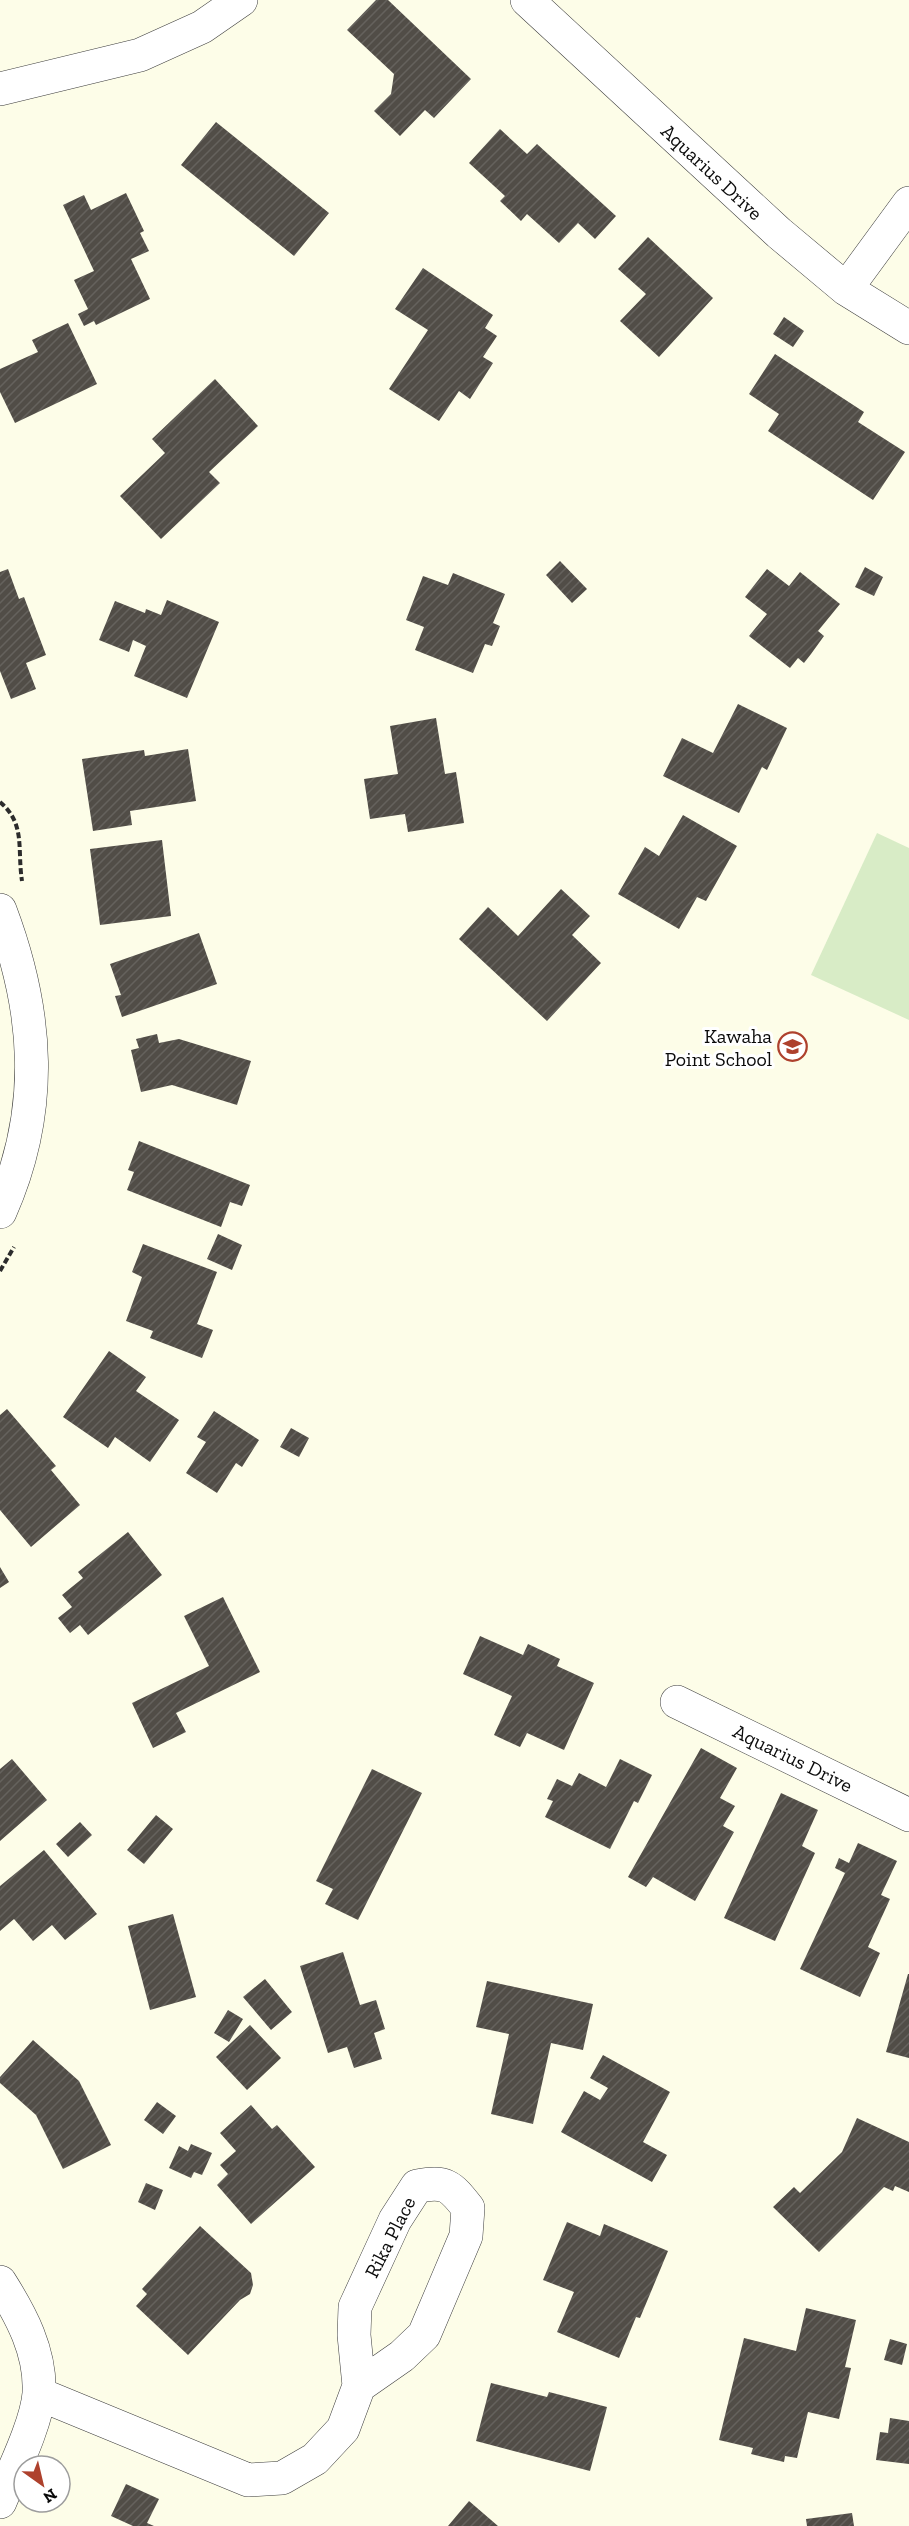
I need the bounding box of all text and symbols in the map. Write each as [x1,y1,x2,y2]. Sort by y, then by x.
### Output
street label: Aquarius Drive [656,119,768,225]
place label: Kawaha Point School [665,1024,772,1071]
school or university icon: Kawaha Point School [777,1031,809,1063]
street label: Aquarius Drive [729,1719,857,1797]
street label: Rika Place [359,2193,421,2281]
north arrow [12,2454,72,2514]
text: N [40,2485,60,2507]

